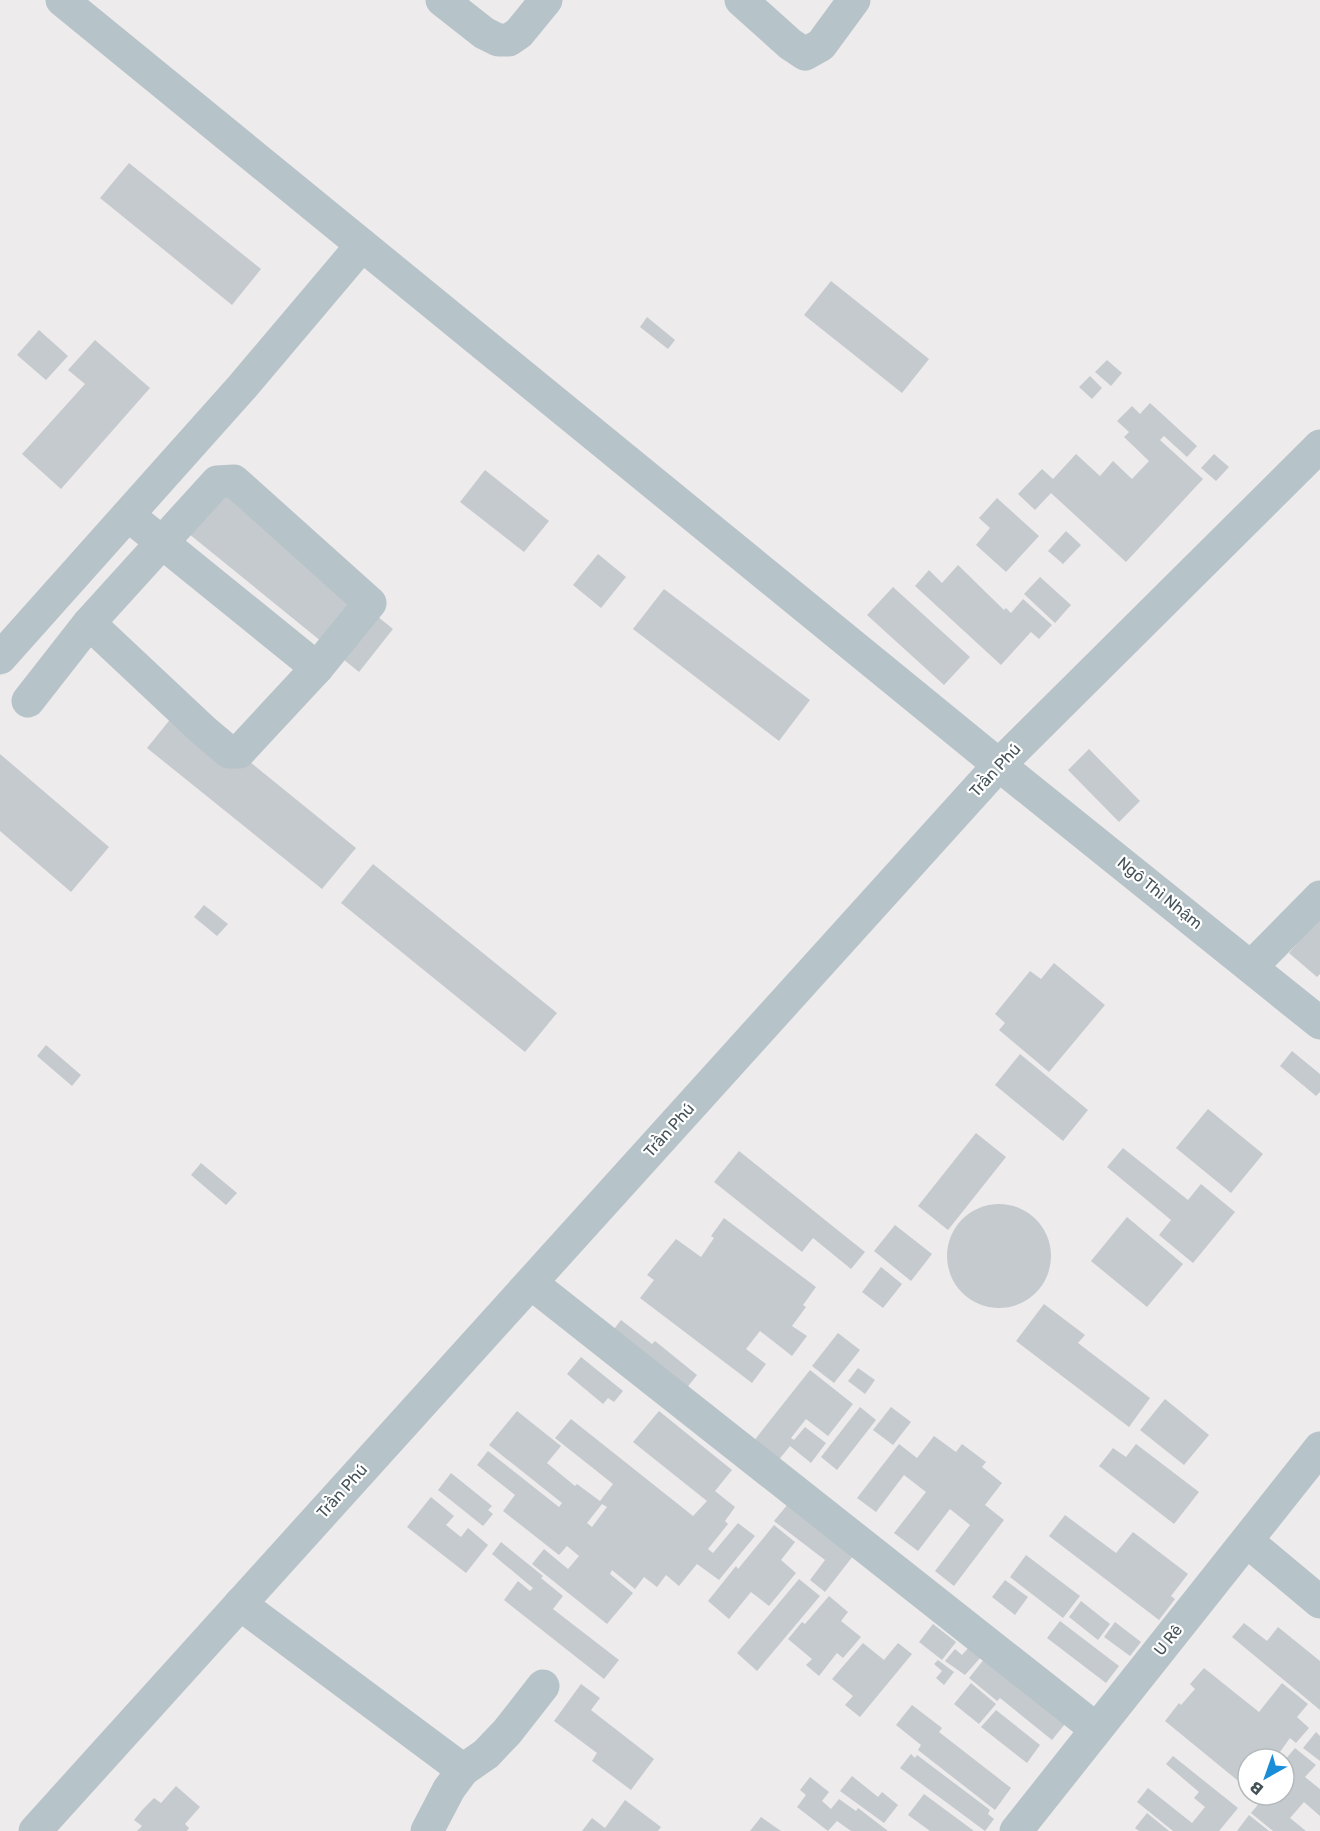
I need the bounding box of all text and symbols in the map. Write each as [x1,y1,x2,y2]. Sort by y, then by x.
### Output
street label: Trần Phú [965,738,1024,801]
street label: Ngô Thì Nhậm [1114,853,1206,933]
street label: Trần Phú [639,1098,698,1161]
street label: Trần Phú [312,1459,371,1522]
street label: U Rê [1150,1621,1186,1659]
north arrow [1236,1747,1296,1807]
text: B [1246,1777,1267,1799]

